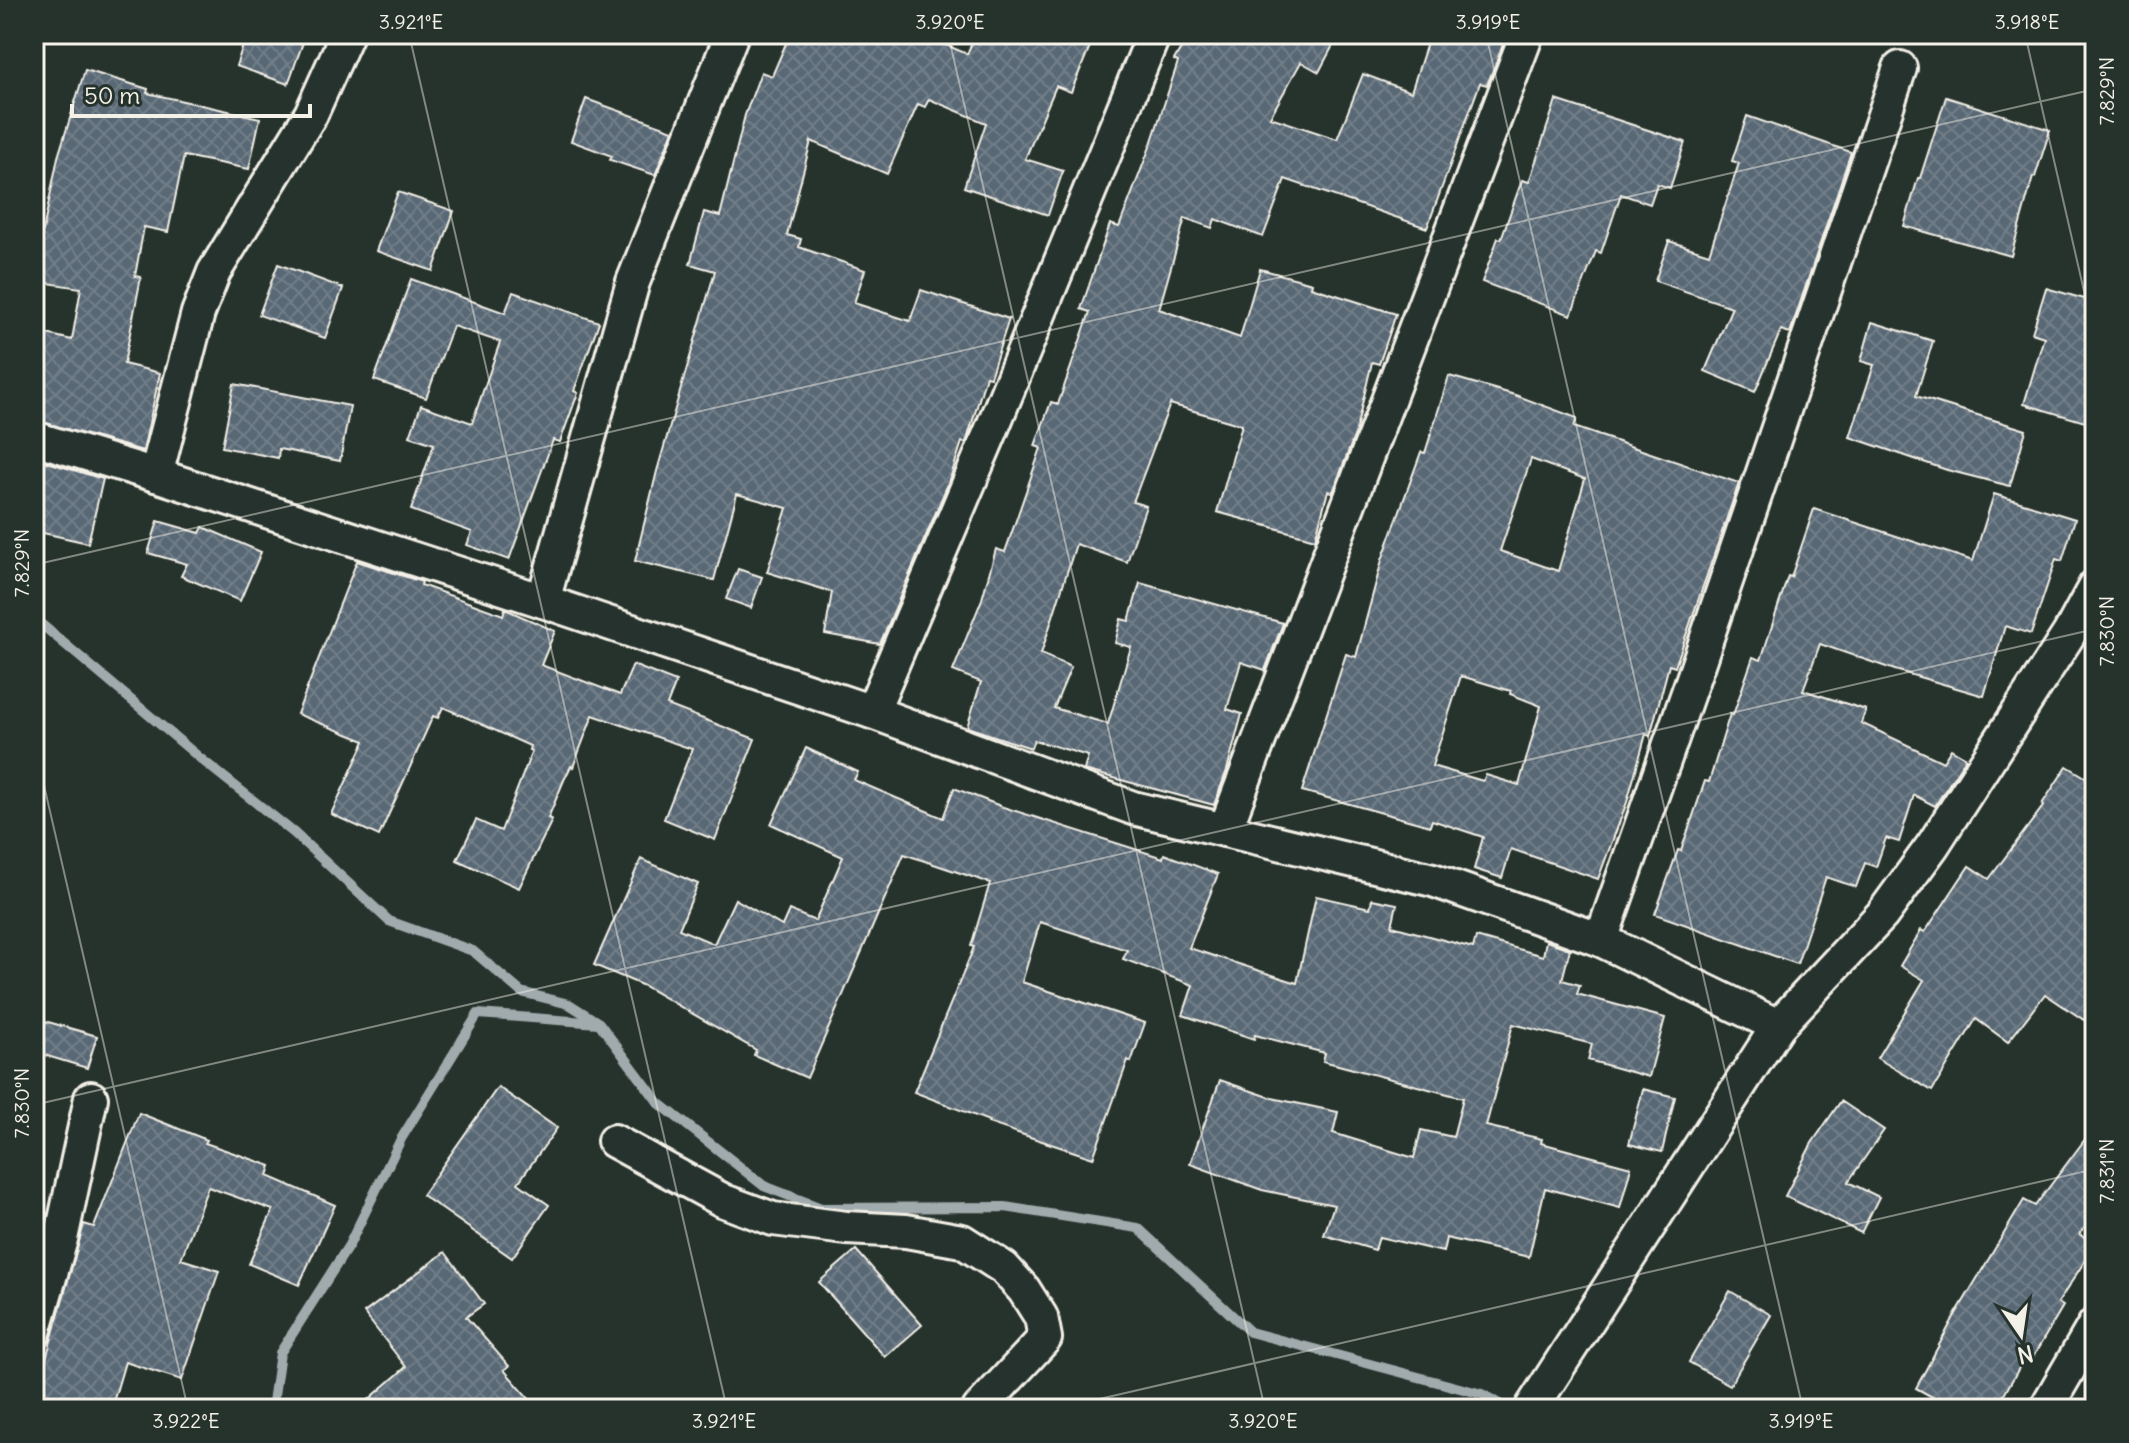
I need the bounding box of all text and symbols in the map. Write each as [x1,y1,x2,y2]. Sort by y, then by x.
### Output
text: 3.921°E [379,9,443,34]
text: 3.920°E [915,9,985,34]
text: 3.919°E [1456,9,1520,34]
text: 3.918°E [1995,9,2059,34]
text: 7.829°N [2094,57,2119,125]
scale bar [72,68,310,118]
text: 50 m [84,80,140,110]
text: 7.829°N [9,529,34,597]
text: 7.830°N [2094,596,2119,666]
text: 7.830°N [9,1068,34,1138]
text: 7.831°N [2094,1138,2119,1204]
north arrow [1981,1295,2061,1375]
text: N [2015,1339,2036,1370]
text: 3.922°E [152,1408,220,1433]
text: 3.921°E [692,1408,756,1433]
text: 3.920°E [1228,1408,1298,1433]
text: 3.919°E [1769,1408,1833,1433]

